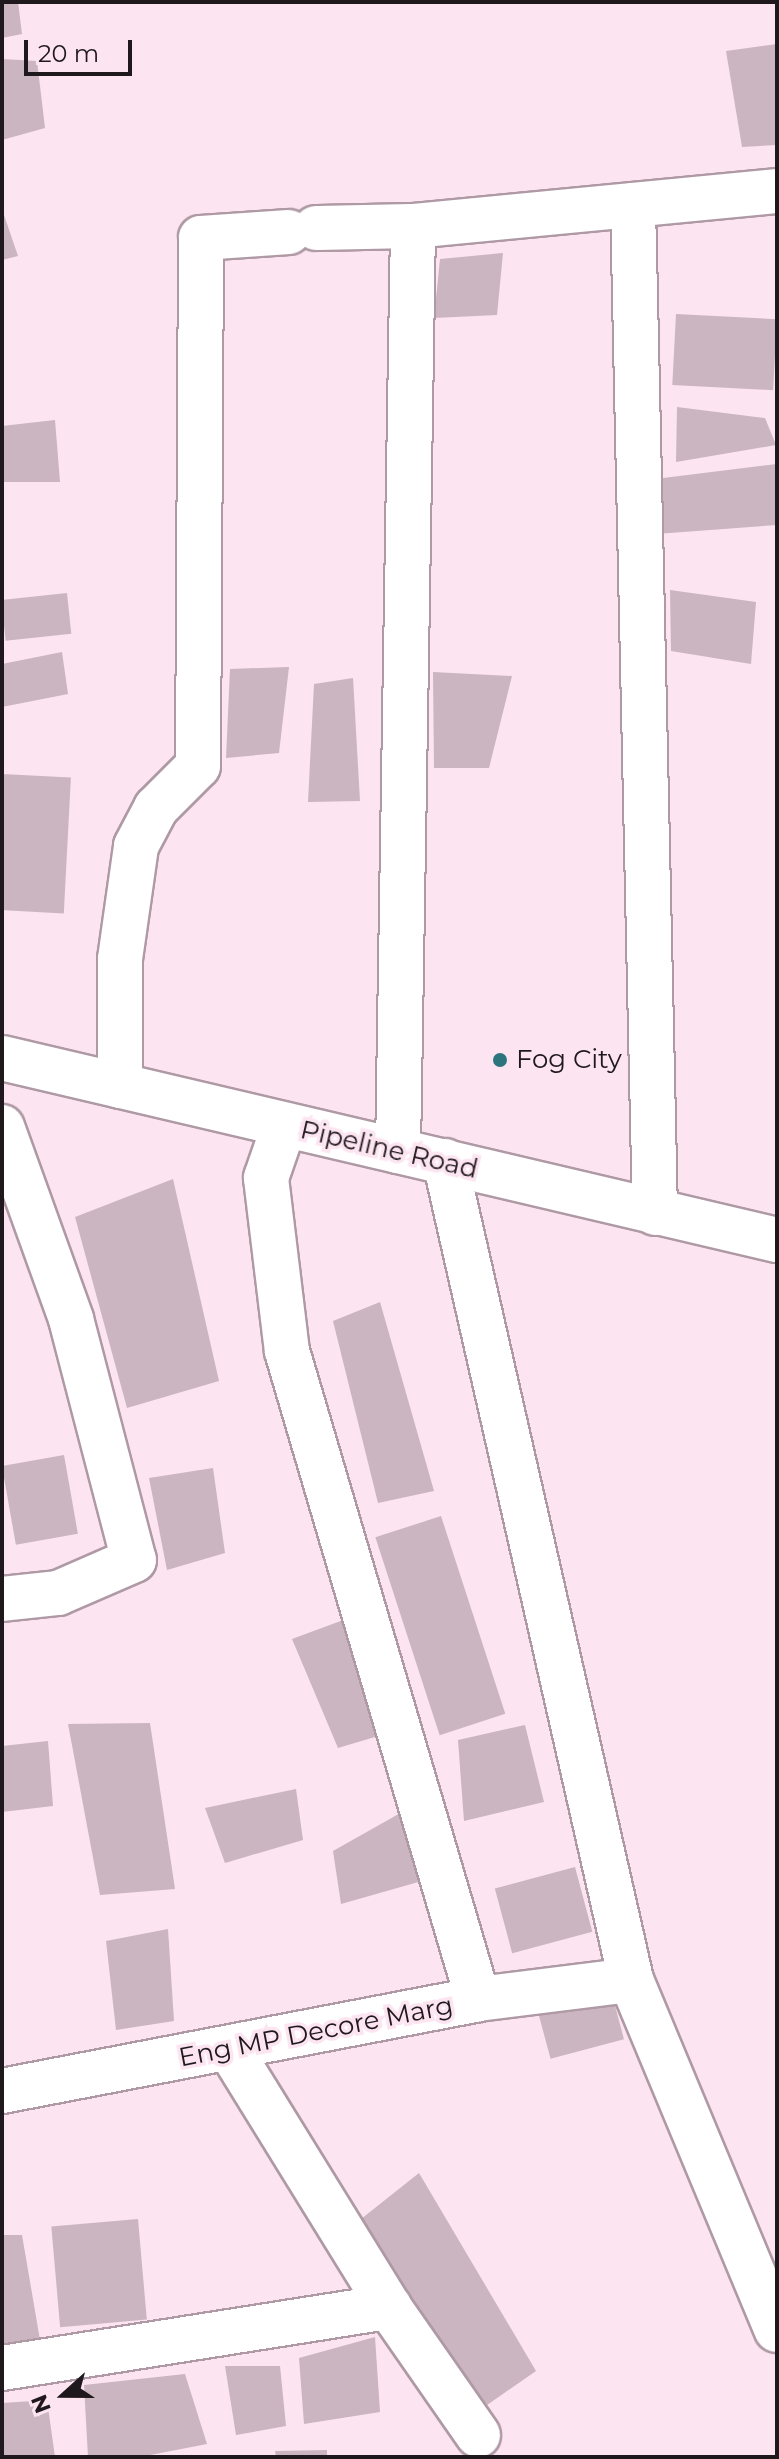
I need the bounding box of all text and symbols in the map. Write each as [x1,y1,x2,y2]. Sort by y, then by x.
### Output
scale bar [28,24,136,74]
text: 20 m [38,39,99,68]
place label: Fog City [516,1044,622,1076]
marker: Fog City [491,1051,509,1069]
street label: Pipeline Road [297,1114,481,1186]
street label: Eng MP Decore Marg [176,1990,456,2074]
north arrow [24,2355,104,2435]
text: N [25,2391,57,2417]

